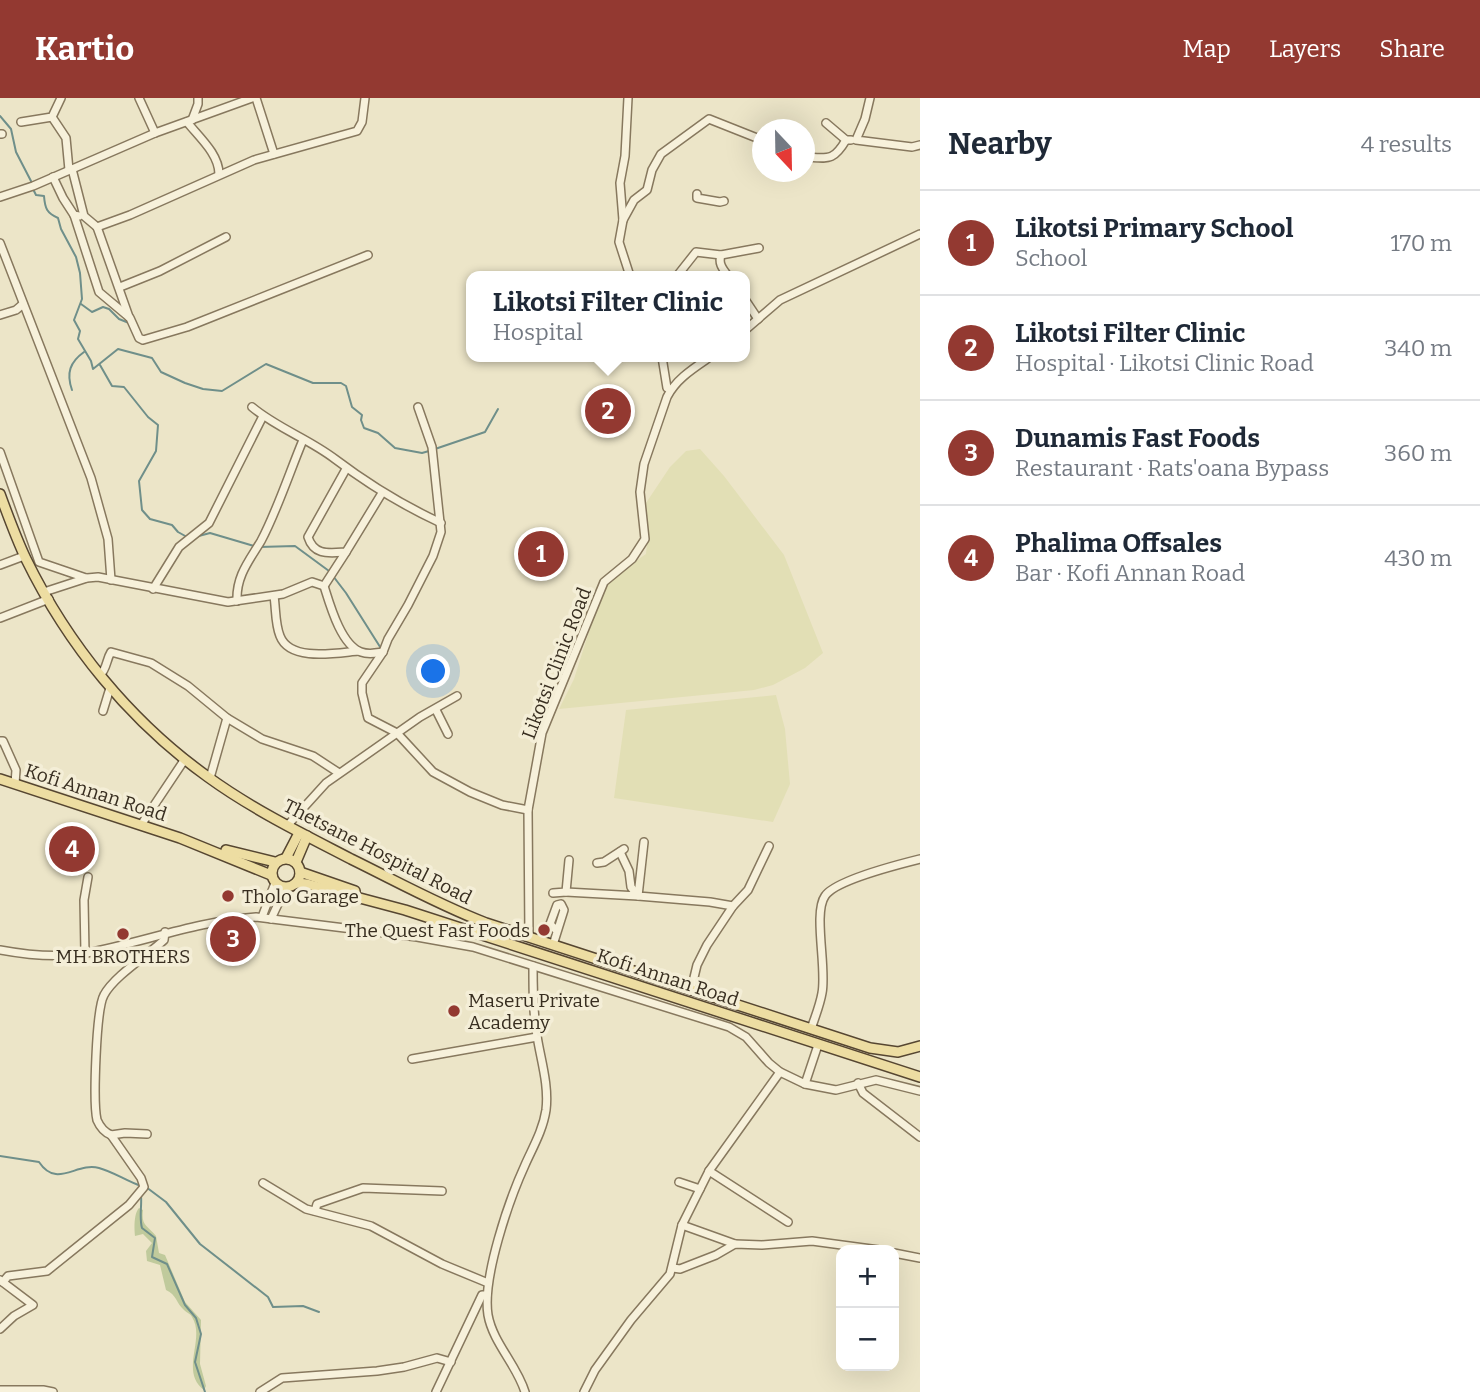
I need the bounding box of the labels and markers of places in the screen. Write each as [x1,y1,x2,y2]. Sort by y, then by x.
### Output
pin: 2 [585,385,631,437]
pin: 1 [518,528,564,580]
pin: 4 [49,823,95,875]
place label: Tholo Garage [242,885,359,908]
marker: Tholo Garage [220,888,236,904]
pin: 3 [210,913,256,965]
place label: The Quest Fast Foods [345,919,530,942]
marker: The Quest Fast Foods [536,922,552,938]
marker: MH BROTHERS [115,926,131,942]
place label: MH BROTHERS [56,945,190,968]
place label: Maseru Private Academy [468,989,600,1034]
marker: Maseru Private Academy [446,1003,462,1019]

